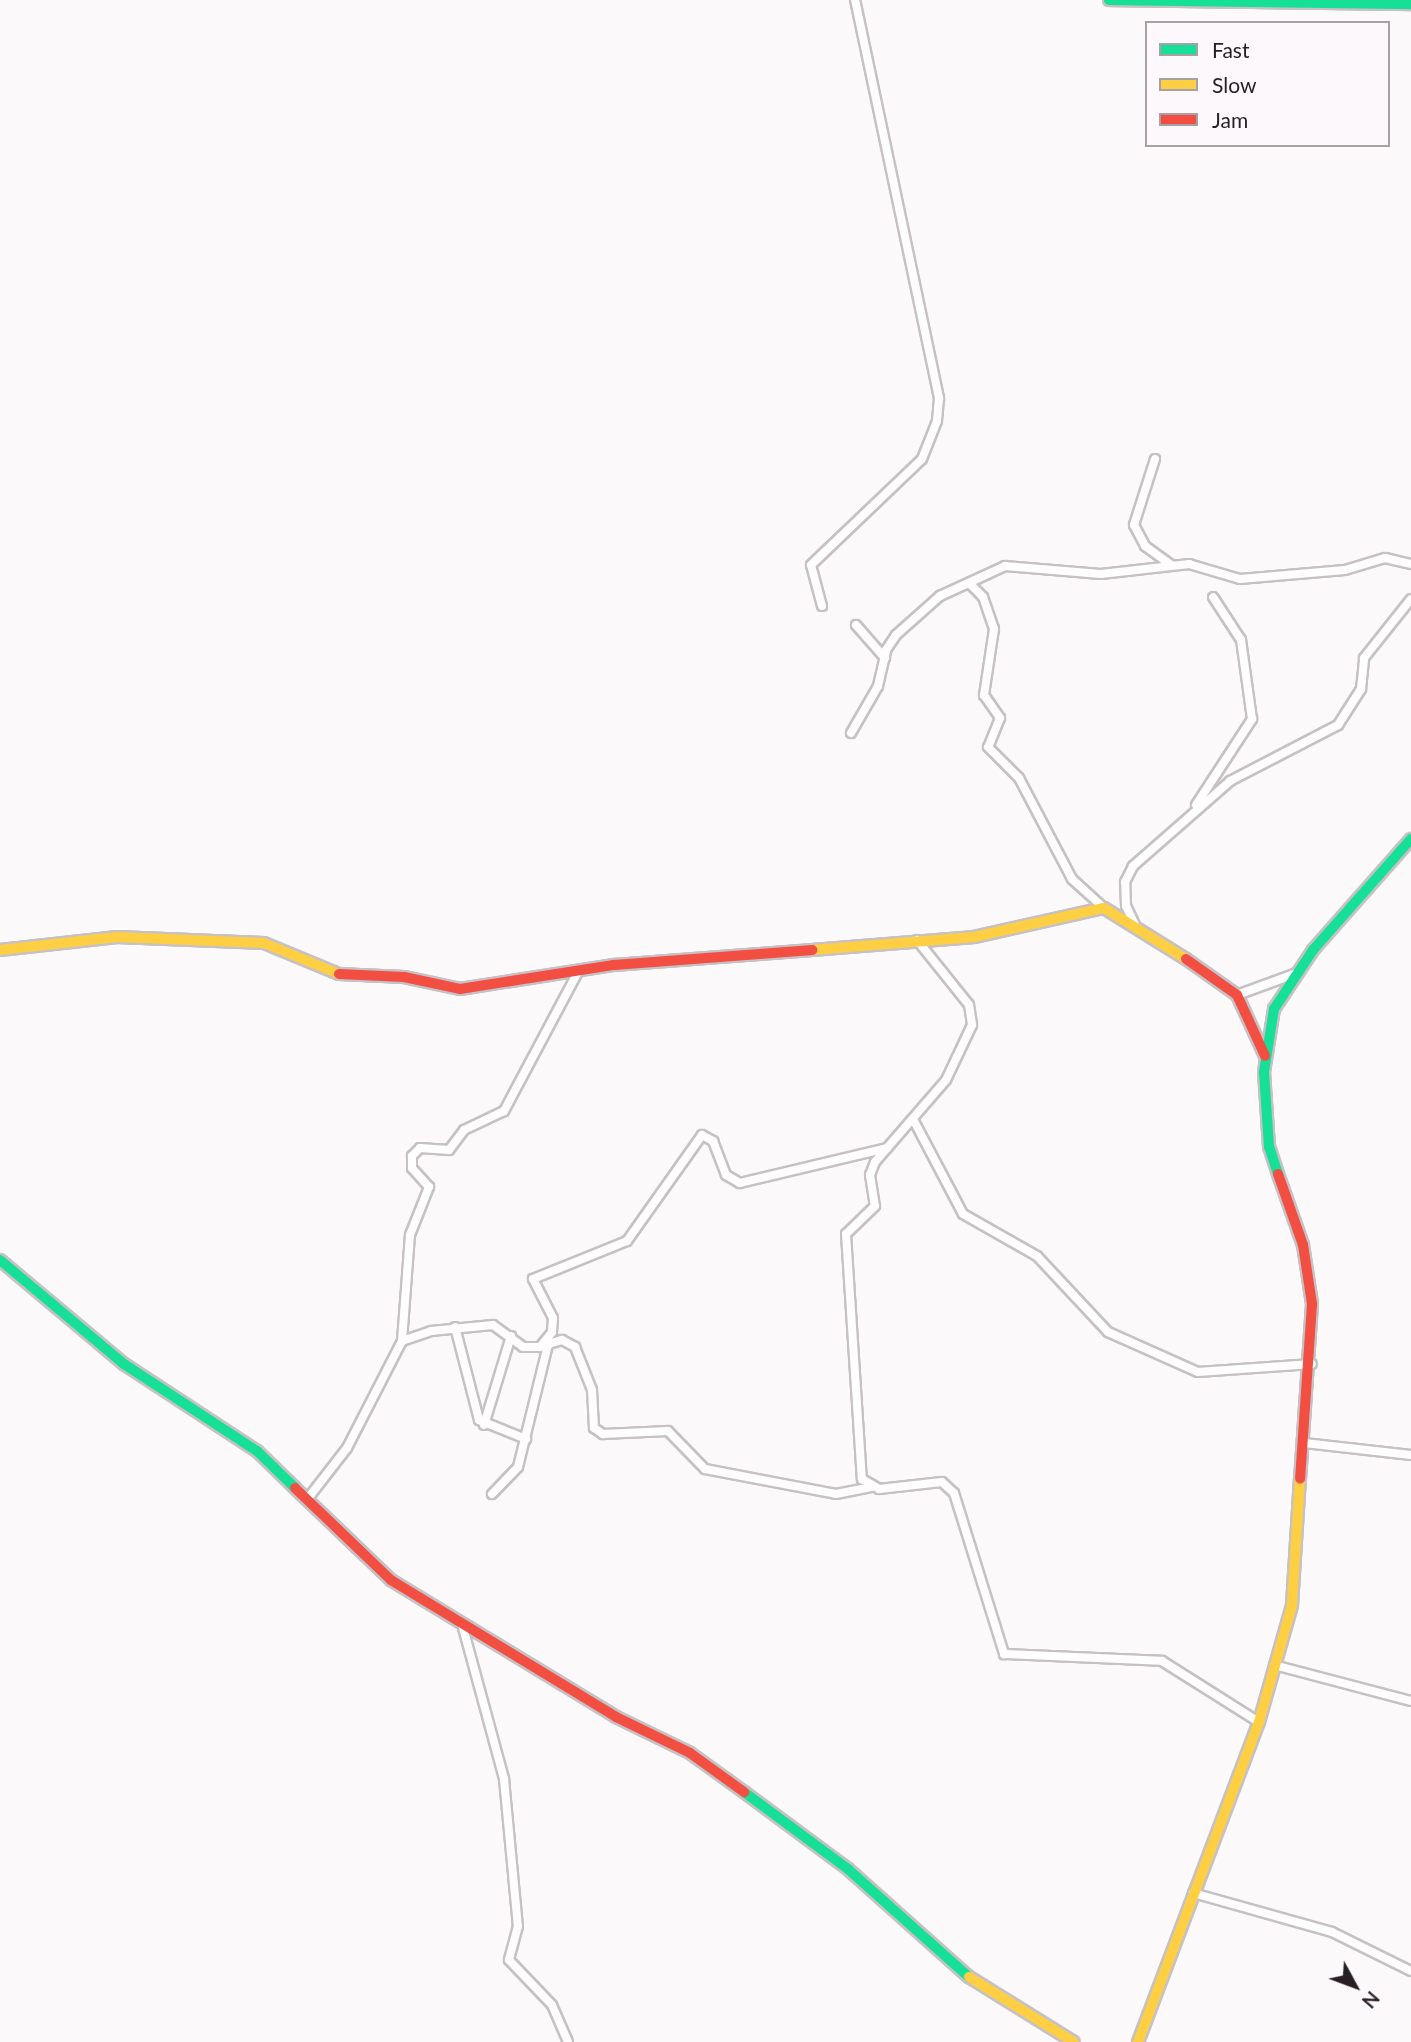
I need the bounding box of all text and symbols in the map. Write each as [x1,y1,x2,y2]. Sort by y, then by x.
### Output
legend [1145,21,1390,147]
text: Fast [1212,37,1249,62]
text: Slow [1212,72,1256,97]
text: Jam [1212,107,1248,132]
north arrow [1320,1951,1390,2021]
text: N [1358,1987,1385,2013]

